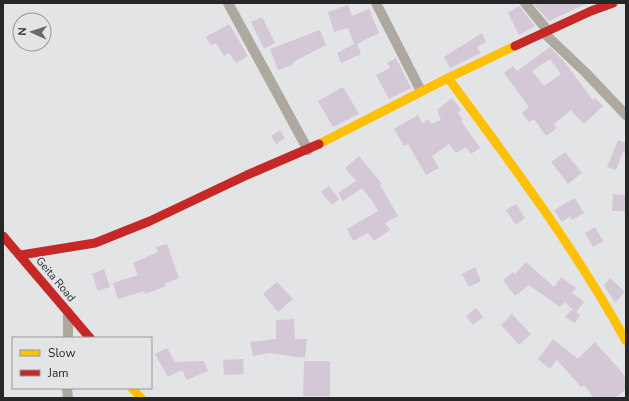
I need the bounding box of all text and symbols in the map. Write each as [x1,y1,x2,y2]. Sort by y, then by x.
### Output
north arrow [12,12,52,52]
text: N [15,27,30,36]
street label: Geita Road [32,254,79,305]
legend [12,337,152,389]
text: Slow [48,345,76,361]
text: Jam [47,365,69,381]

